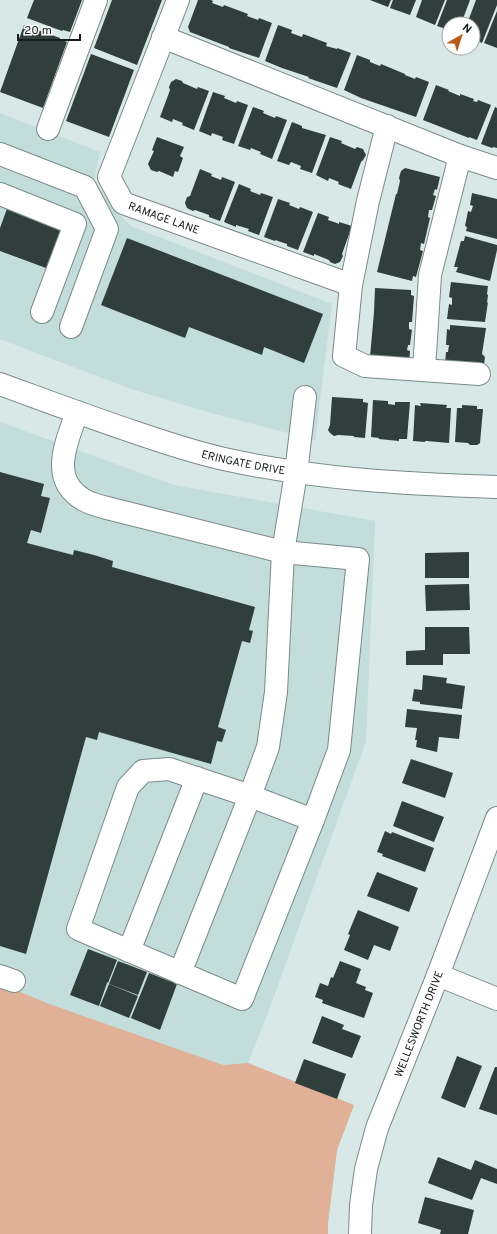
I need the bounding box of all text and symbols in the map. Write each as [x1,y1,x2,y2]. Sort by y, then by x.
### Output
scale bar [18,16,80,42]
north arrow [441,16,481,56]
text: N [459,21,474,37]
text: 20 m [24,23,52,39]
street label: RAMAGE LANE [126,199,201,238]
street label: ERINGATE DRIVE [200,448,286,478]
street label: WELLESWORTH DRIVE [392,969,447,1079]

